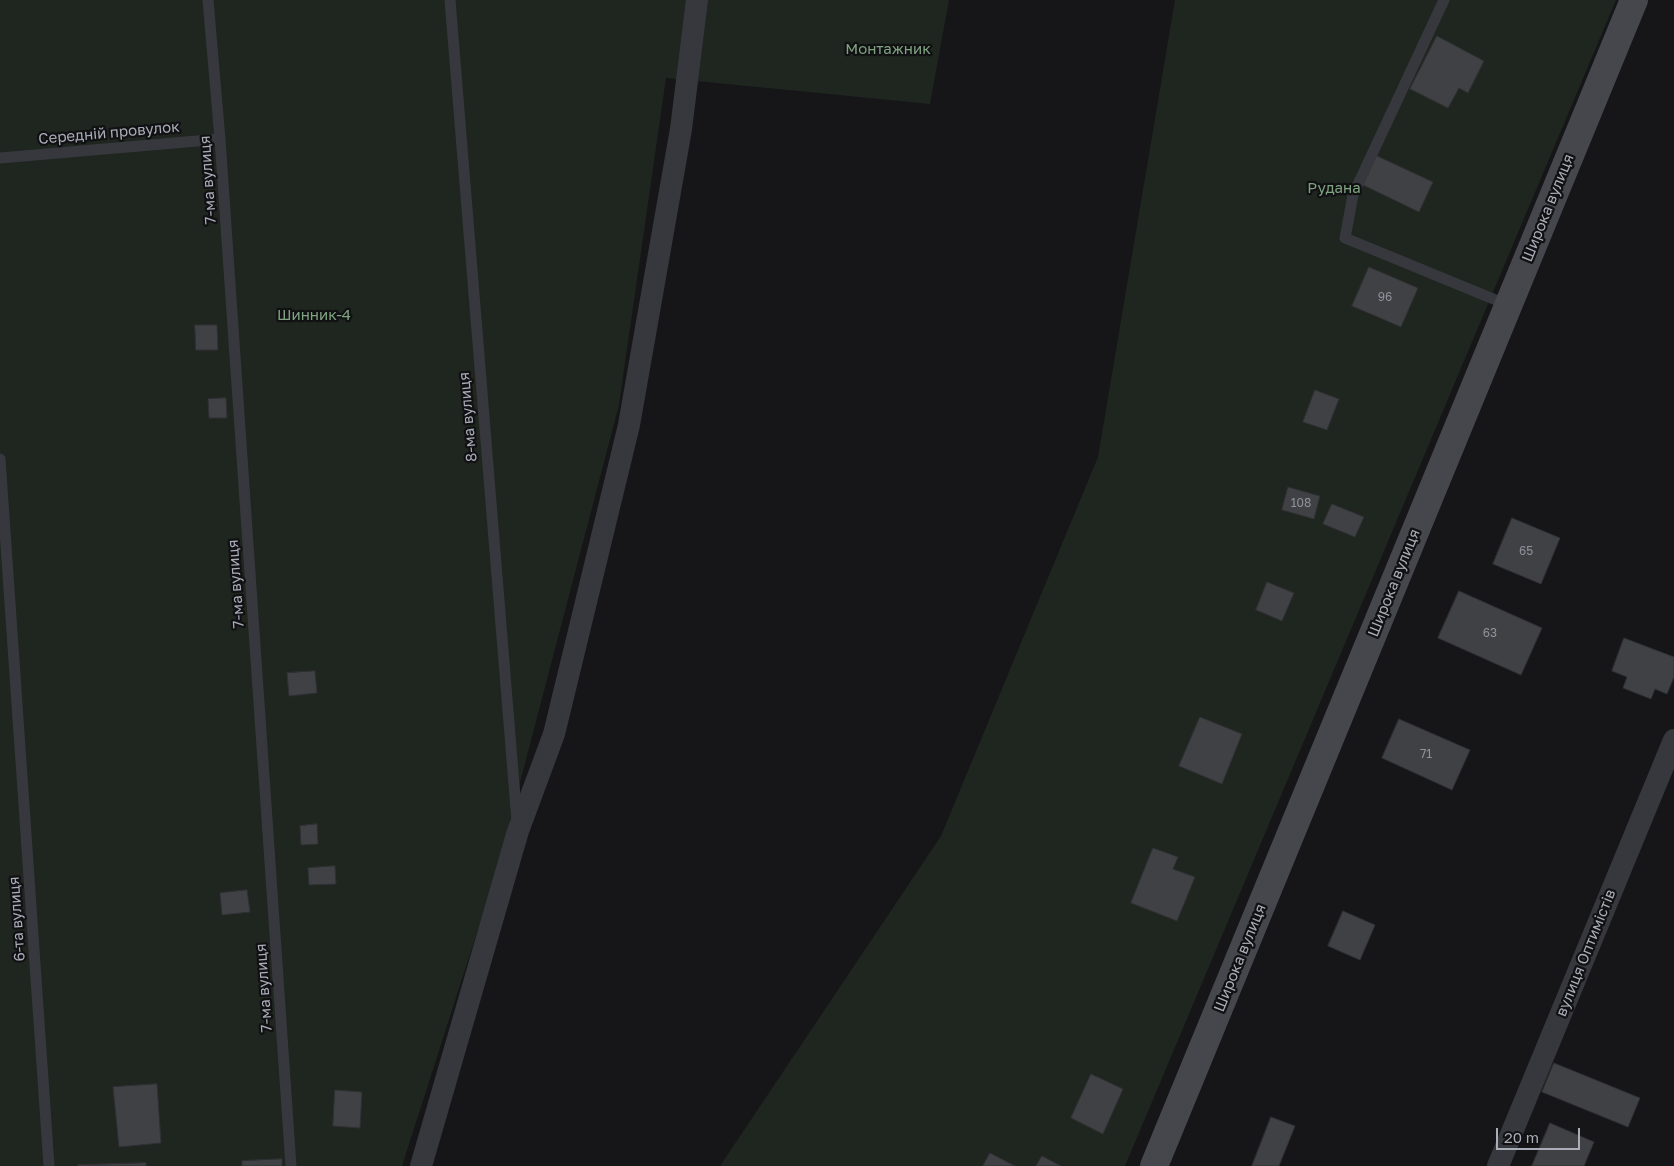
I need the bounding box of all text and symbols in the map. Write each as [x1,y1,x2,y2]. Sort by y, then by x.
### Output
park label: Монтажник [845,40,931,58]
street label: Середній провулок [38,118,180,148]
street label: 7-ма вулиця [196,135,220,225]
street label: Широка вулиця [1518,151,1578,265]
park label: Рудана [1307,179,1361,197]
house number: 96 [1378,290,1392,304]
park label: Шинник-4 [277,306,351,324]
street label: 8-ма вулиця [455,371,481,463]
house number: 108 [1291,496,1311,510]
street label: Широка вулиця [1364,526,1424,640]
street label: 7-ма вулиця [224,539,248,629]
house number: 65 [1519,544,1533,558]
house number: 63 [1483,626,1497,640]
house number: 71 [1420,747,1432,761]
street label: 6-та вулиця [5,876,29,962]
street label: вулиця Оптимістів [1552,887,1620,1019]
street label: Широка вулиця [1210,901,1270,1015]
street label: 7-ма вулиця [252,943,276,1033]
scale bar [1499,1118,1583,1150]
text: 20 m [1504,1128,1539,1146]

